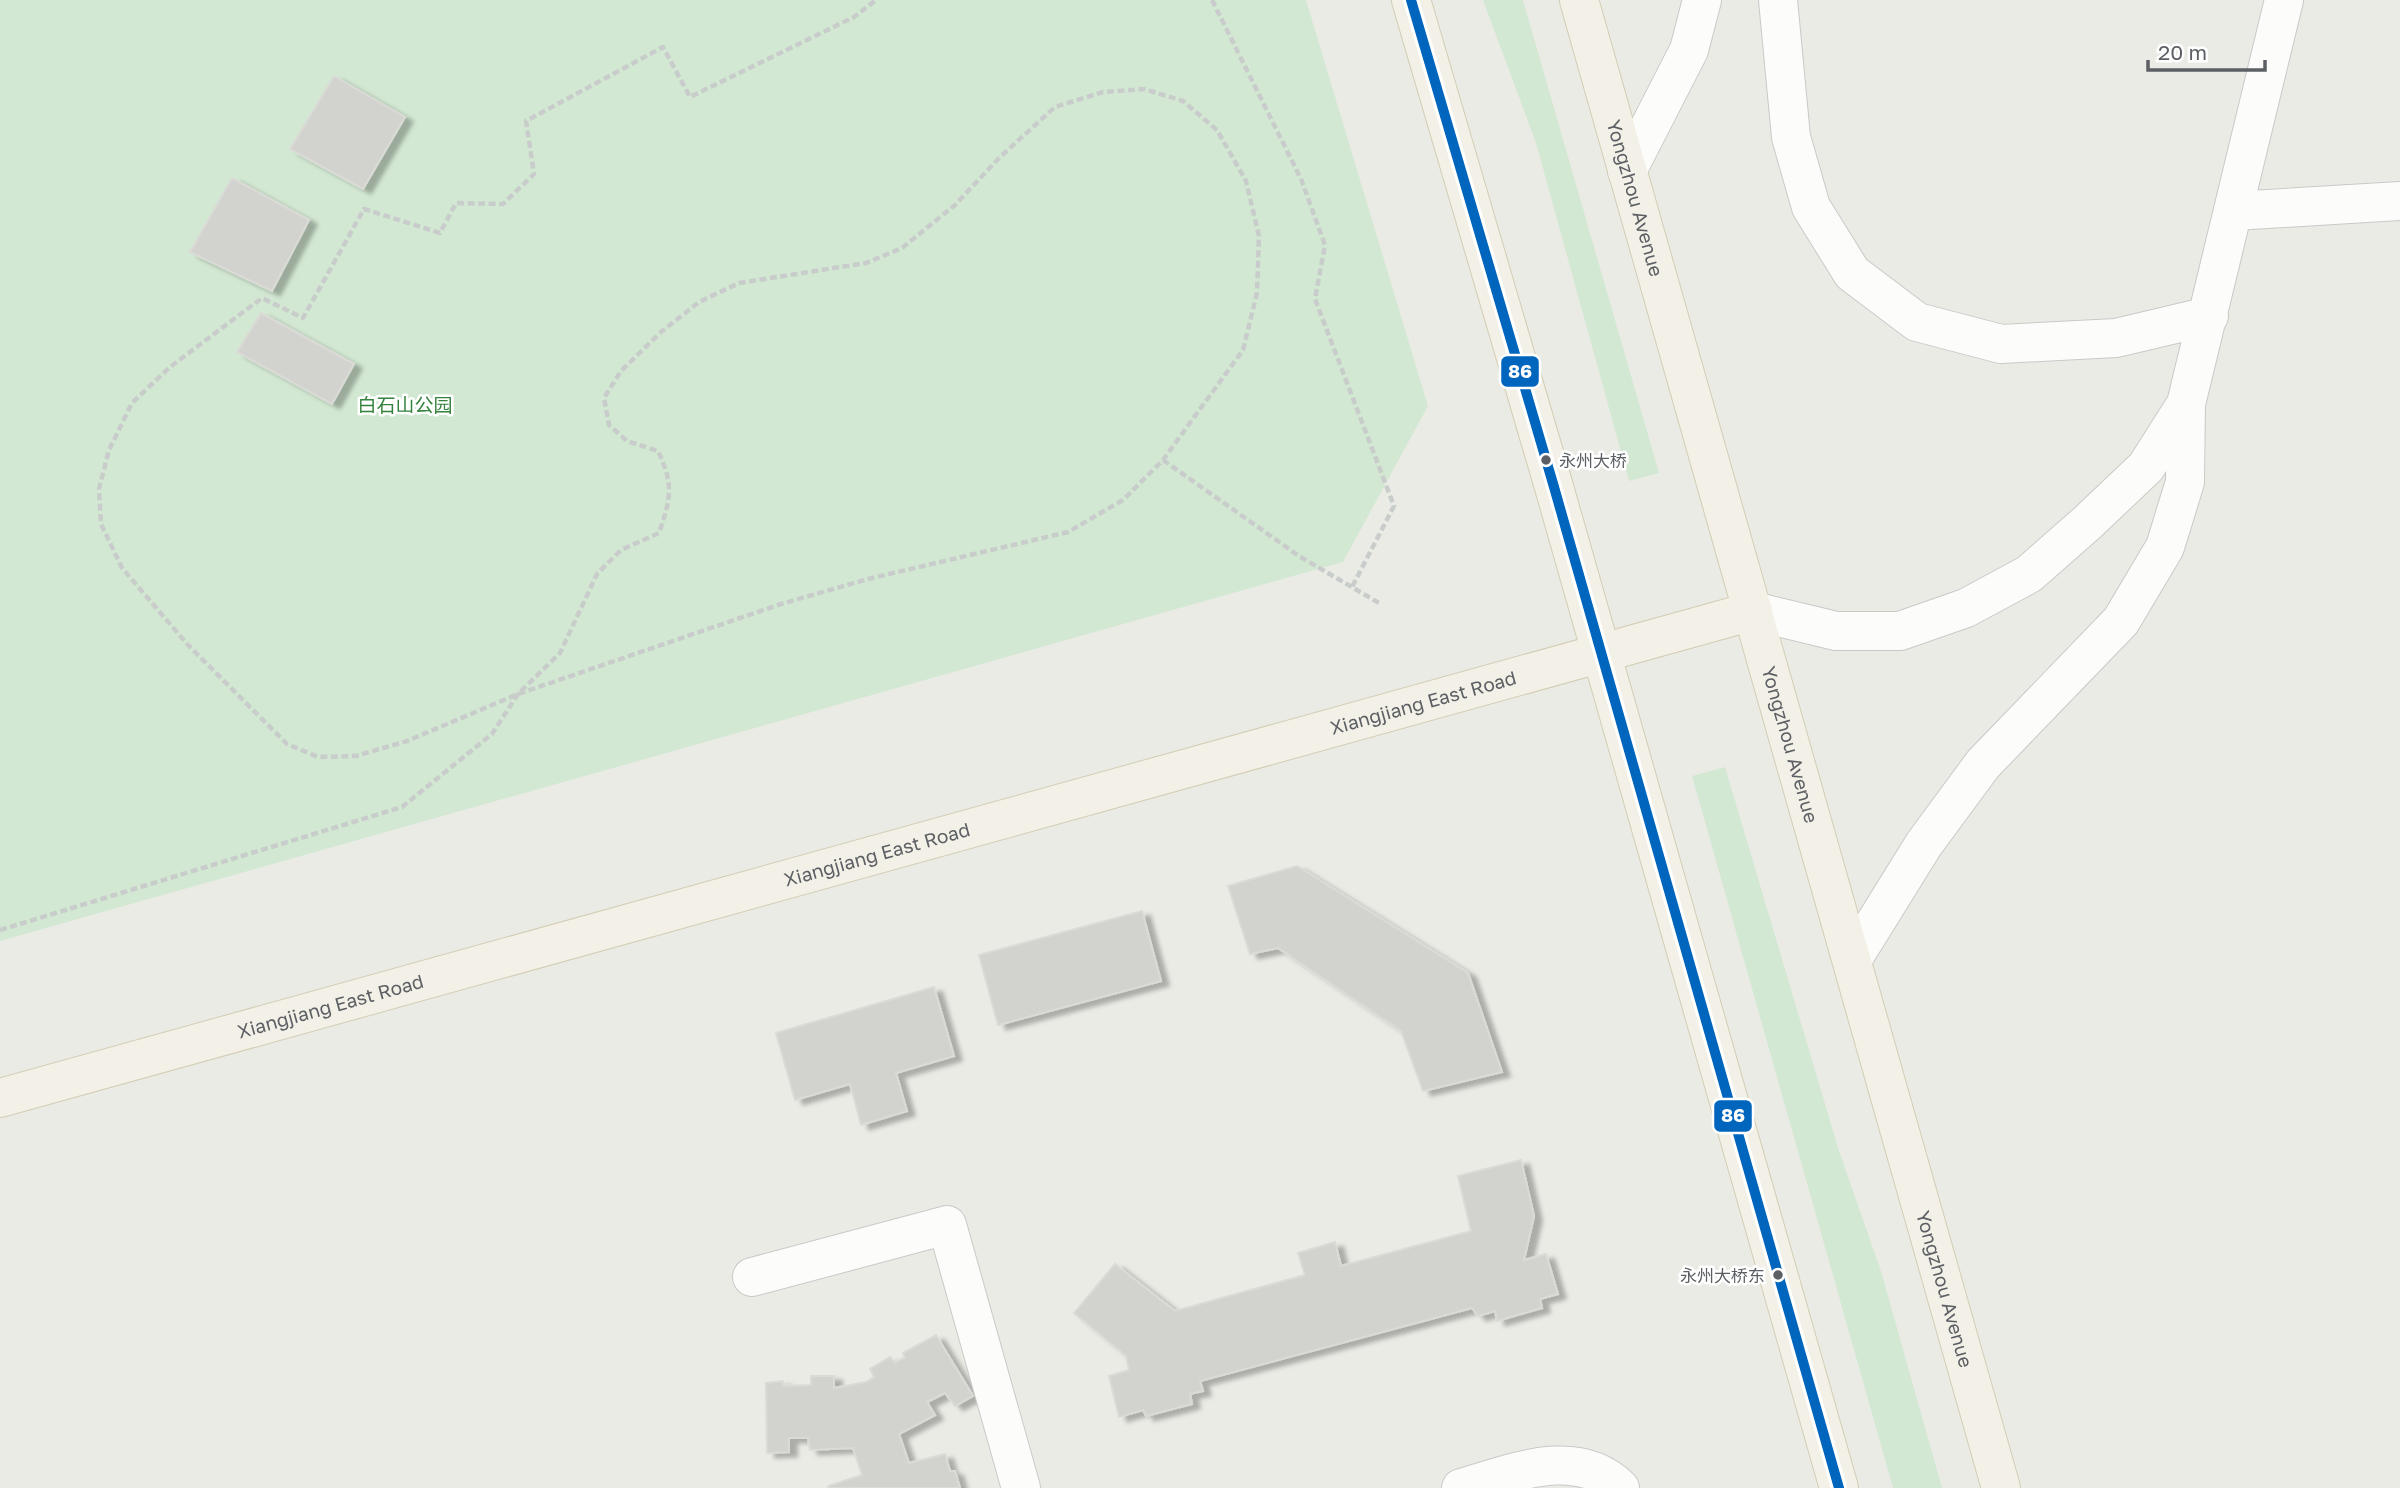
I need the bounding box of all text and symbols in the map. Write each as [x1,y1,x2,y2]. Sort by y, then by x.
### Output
scale bar [2148,28,2265,72]
text: 20 m [2158,39,2207,65]
street label: Yongzhou Avenue [1603,117,1669,279]
line badge: 86 [1500,355,1540,388]
text: 86 [1508,359,1532,382]
park label: 白石山公园 [357,393,453,416]
place label: 永州大桥 [1559,450,1627,471]
marker: 永州大桥 [1539,453,1553,467]
street label: Yongzhou Avenue [1758,664,1824,825]
street label: Xiangjiang East Road [1327,665,1519,739]
street label: Xiangjiang East Road [781,817,972,891]
street label: Xiangjiang East Road [235,969,426,1042]
line badge: 86 [1713,1099,1753,1133]
text: 86 [1721,1103,1745,1126]
street label: Yongzhou Avenue [1912,1208,1978,1370]
place label: 永州大桥东 [1680,1265,1765,1286]
marker: 永州大桥东 [1771,1268,1785,1282]

